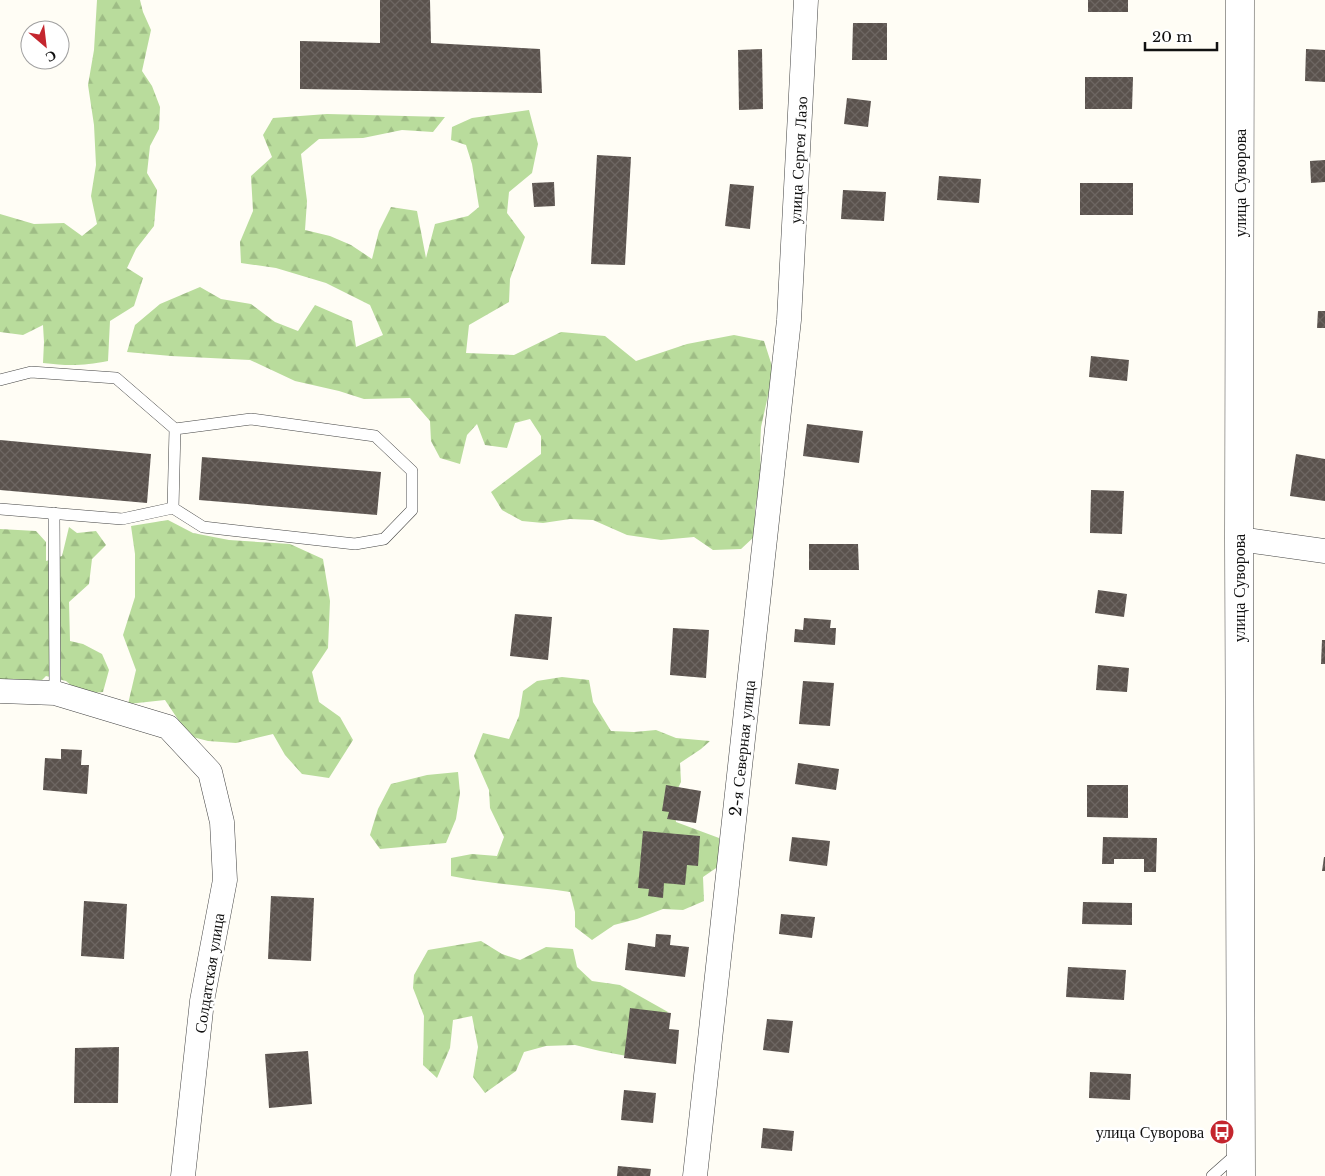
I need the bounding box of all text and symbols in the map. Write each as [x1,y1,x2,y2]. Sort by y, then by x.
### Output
north arrow [20,20,70,70]
scale bar [1145,20,1218,52]
text: 20 m [1152,27,1192,46]
text: С [42,46,60,67]
street label: улица Сергея Лазо [785,96,811,224]
street label: улица Суворова [1230,129,1250,237]
street label: улица Суворова [1229,534,1249,642]
street label: 2-я Северная улица [725,679,759,817]
street label: Солдатская улица [190,911,228,1035]
bus stop icon: улица Суворова [1209,1119,1235,1145]
place label: улица Суворова [1096,1122,1204,1142]

